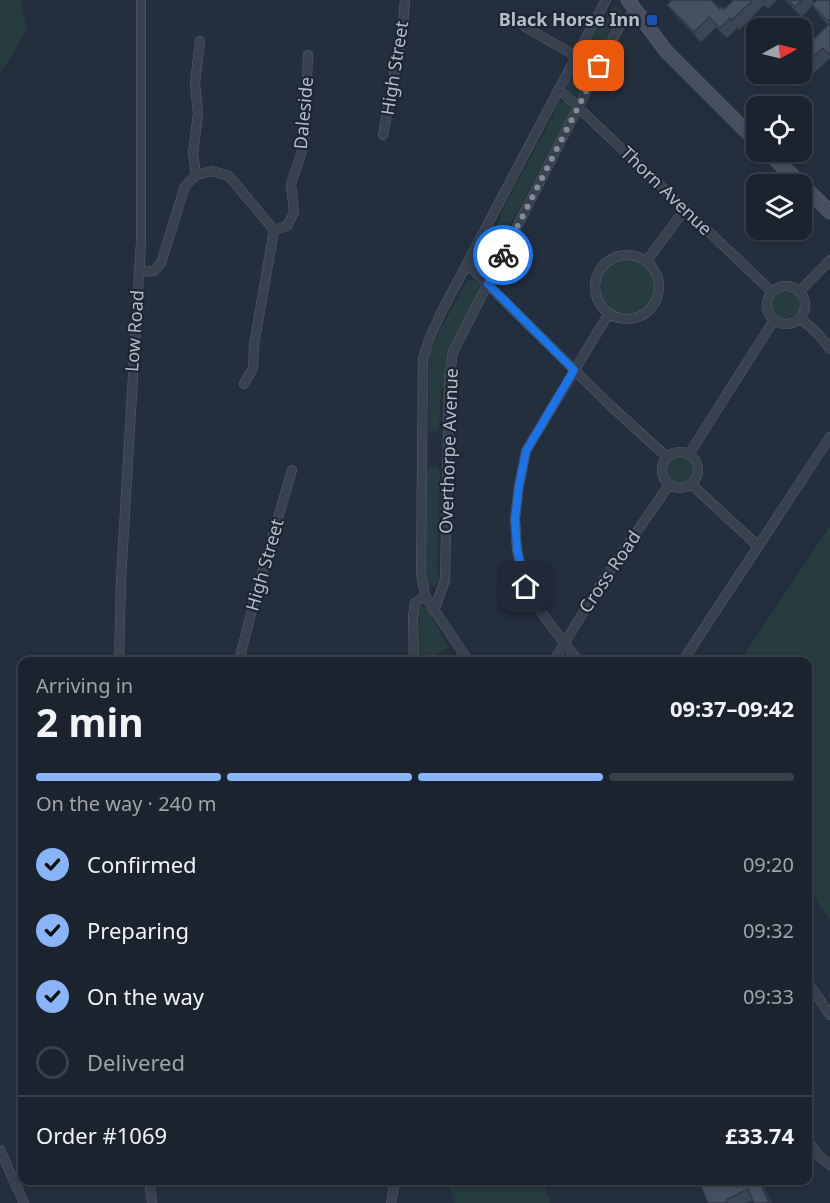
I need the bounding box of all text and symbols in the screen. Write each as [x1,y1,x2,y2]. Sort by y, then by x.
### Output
place label: Black Horse Inn [499,7,640,31]
marker: Black Horse Inn [645,13,659,27]
north arrow [746,18,812,84]
map controls [746,18,812,240]
street label: High Street [375,19,413,117]
pin [573,40,624,91]
icon: bag [582,49,615,82]
street label: Daleside [288,76,318,150]
button: locate [746,96,812,162]
street label: Thorn Avenue [616,141,718,240]
button: layers [746,174,812,240]
courier [473,225,533,285]
icon: bike [487,239,520,272]
street label: Low Road [119,289,149,373]
street label: Overthorpe Avenue [433,368,463,534]
street label: High Street [239,515,289,614]
street label: Cross Road [573,526,646,617]
pin [500,561,551,612]
icon: home [509,570,542,603]
text: Arriving in [36,672,133,699]
text: 09:37–09:42 [670,693,794,723]
text: 2 min [36,695,143,748]
text: On the way · 240 m [36,790,216,817]
icon: check [36,848,69,881]
text: Confirmed [87,849,197,879]
text: 09:20 [743,851,794,878]
icon: check [36,914,69,947]
text: Preparing [87,915,189,945]
text: 09:32 [743,917,794,944]
icon: check [36,980,69,1013]
text: On the way [87,981,204,1011]
text: 09:33 [743,983,794,1010]
text: Delivered [87,1047,185,1077]
text: Order #1069 [36,1120,167,1150]
text: £33.74 [725,1120,794,1150]

